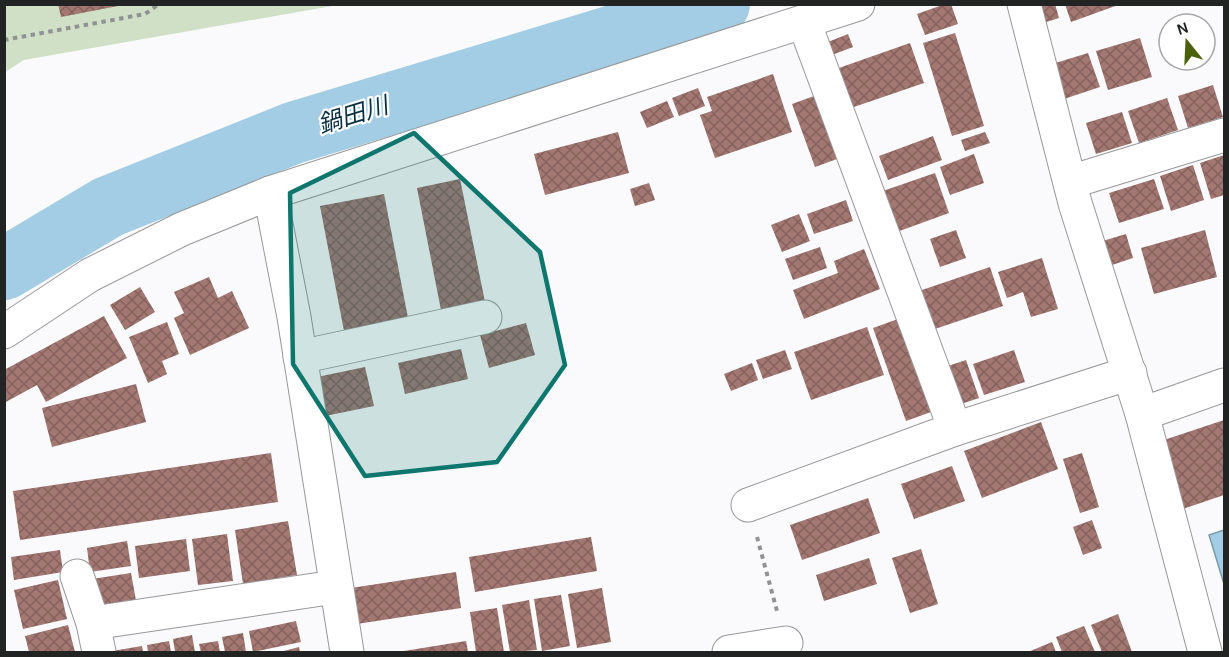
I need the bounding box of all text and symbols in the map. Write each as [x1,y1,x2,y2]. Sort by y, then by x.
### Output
north arrow [1157,12,1217,72]
text: N [1174,17,1191,39]
water label: 鍋田川 [314,90,394,139]

